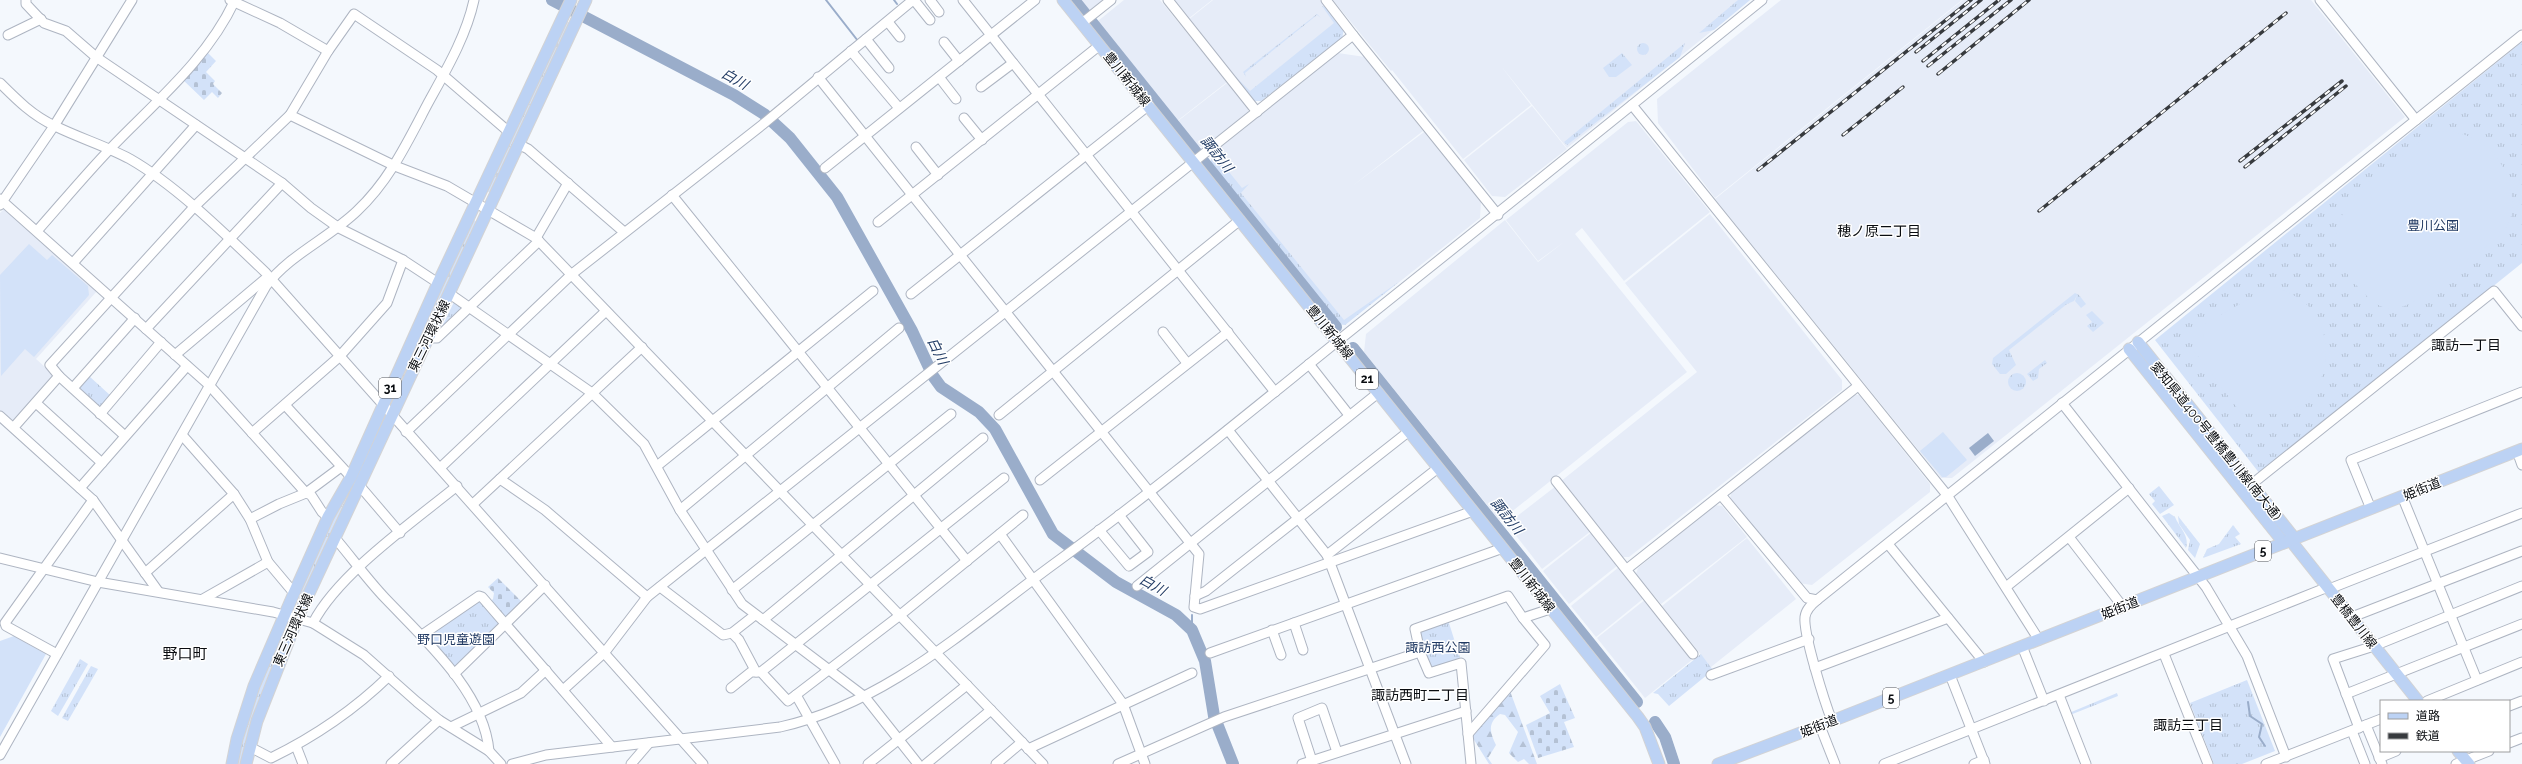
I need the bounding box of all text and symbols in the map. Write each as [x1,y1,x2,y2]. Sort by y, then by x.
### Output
street label: 豊川新城線 [1101,49,1153,109]
water label: 白川 [719,65,753,94]
water label: 諏訪川 [1198,133,1238,177]
park label: 豊川公園 [2407,218,2459,233]
district label: 穂ノ原二丁目 [1837,223,1921,239]
street label: 東三河環状線 [405,298,453,374]
street label: 豊川新城線 [1304,302,1356,362]
water label: 白川 [925,335,952,369]
district label: 諏訪一丁目 [2431,337,2501,353]
street label: 愛知県道400号豊橋豊川線(南大通) [2148,359,2284,523]
road number: 21 [1356,369,1378,389]
road number: 31 [379,378,401,398]
street label: 姫街道 [2401,475,2443,503]
water label: 諏訪川 [1488,495,1528,539]
road number: 5 [2255,541,2271,561]
street label: 豊川新城線 [1506,555,1558,615]
water label: 白川 [1137,571,1171,600]
street label: 東三河環状線 [270,591,316,669]
street label: 豊橋豊川線 [2328,591,2380,651]
street label: 姫街道 [2099,594,2141,622]
park label: 野口児童遊園 [417,632,495,647]
park label: 諏訪西公園 [1405,640,1471,655]
district label: 野口町 [162,645,208,663]
district label: 諏訪西町二丁目 [1371,687,1469,703]
road number: 5 [1883,688,1899,708]
legend [2380,700,2510,752]
text: 道路 [2416,709,2440,723]
street label: 姫街道 [1798,712,1840,740]
district label: 諏訪三丁目 [2153,717,2223,733]
text: 鉄道 [2416,729,2440,743]

